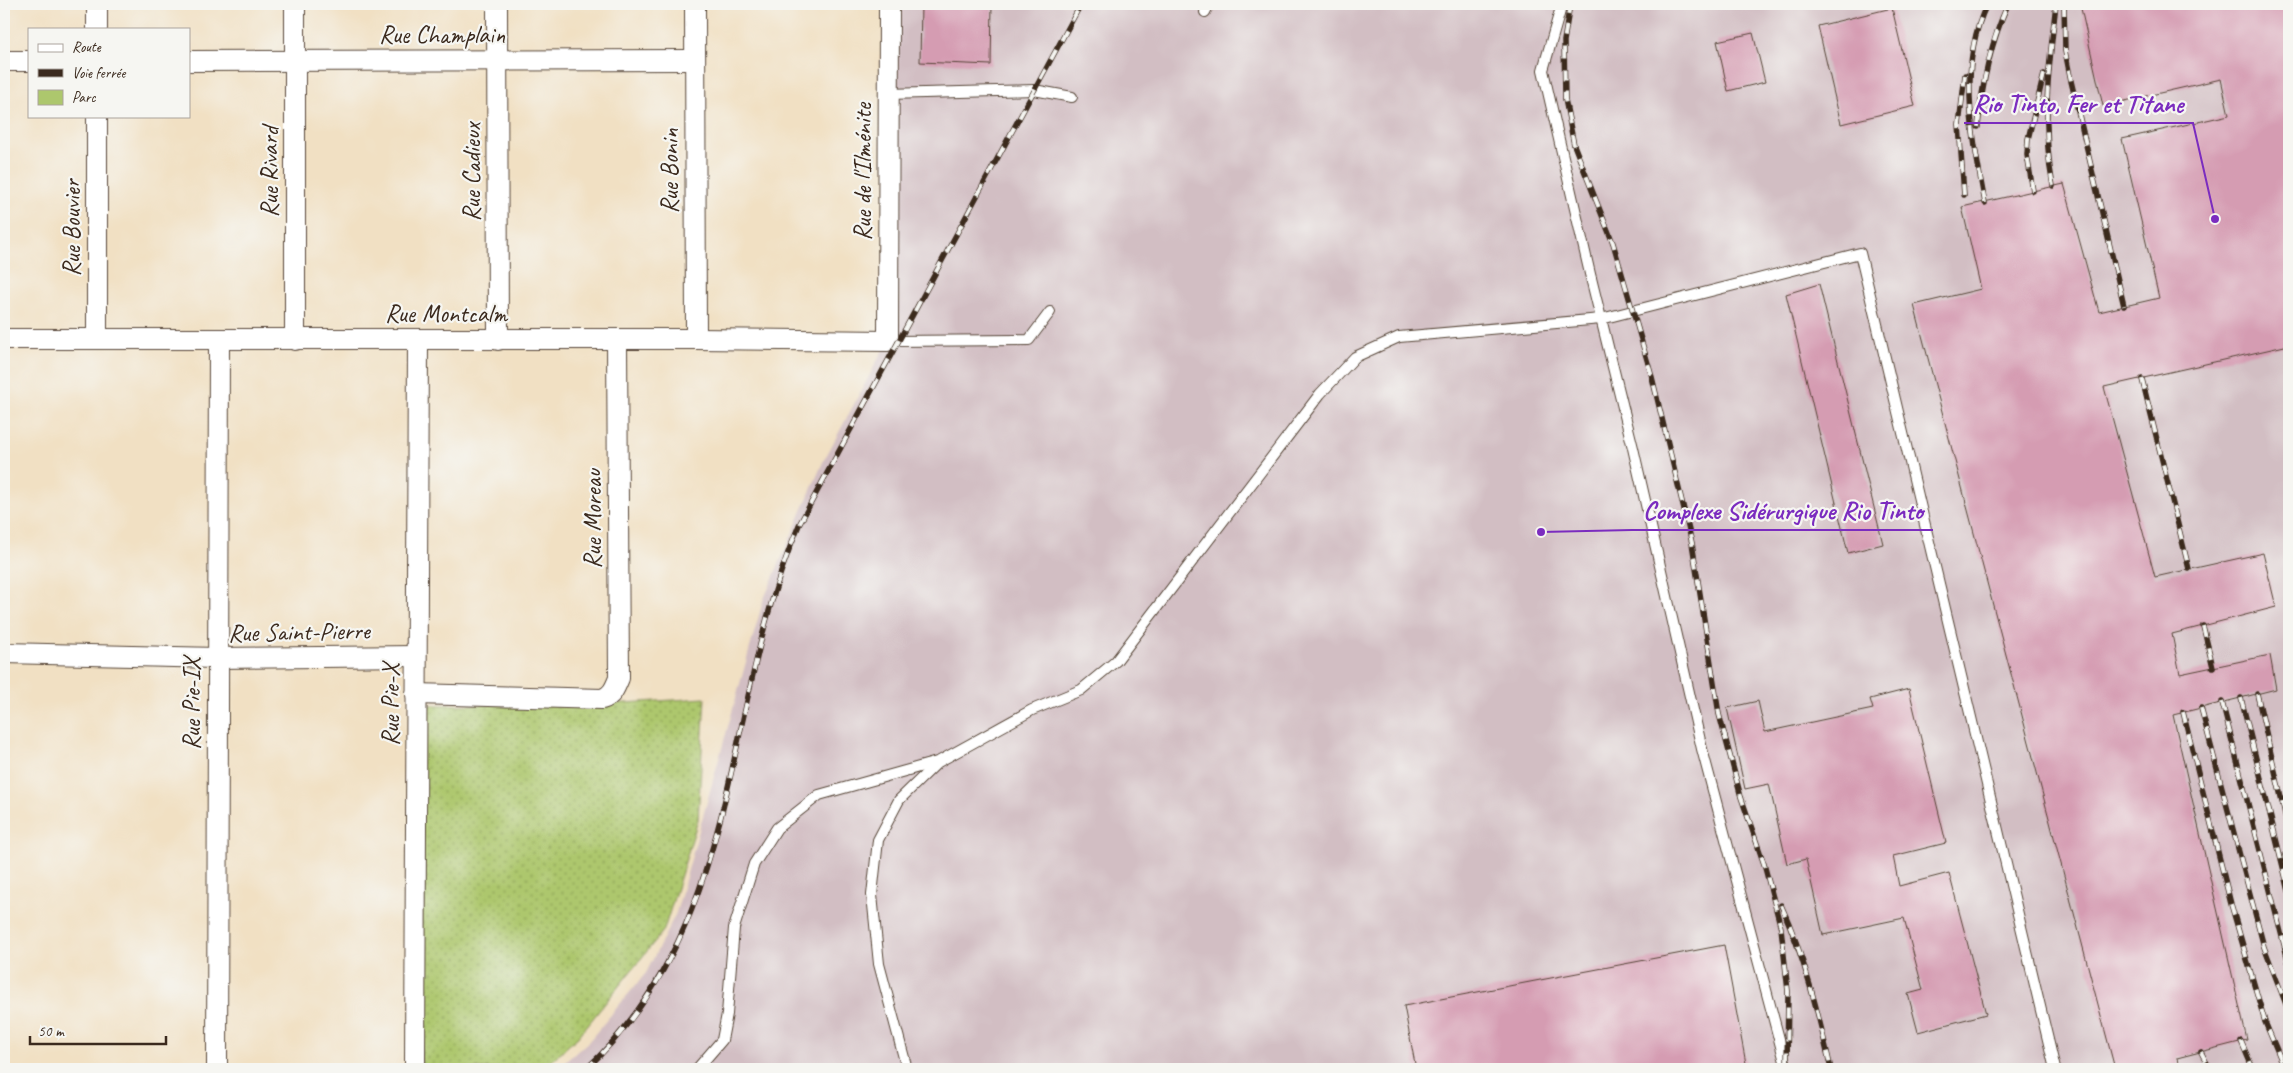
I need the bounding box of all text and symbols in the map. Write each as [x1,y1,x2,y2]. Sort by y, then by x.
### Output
street label: Rue Champlain [379,19,506,51]
legend [28,28,190,118]
text: Route [72,38,102,57]
text: Voie ferrée [72,64,126,83]
callout: Rio Tinto, Fer et Titane [1964,82,2193,123]
text: Rio Tinto, Fer et Titane [1973,87,2186,120]
text: Parc [72,88,96,107]
street label: Rue de l'Ilménite [847,101,879,241]
street label: Rue Cadieux [456,120,488,221]
street label: Rue Rivard [254,123,286,218]
street label: Rue Bonin [654,128,686,213]
street label: Rue Bouvier [56,177,88,277]
street label: Rue Montcalm [385,298,509,330]
street label: Rue Moreau [577,468,609,569]
callout: Complexe Sidérurgique Rio Tinto [1632,489,1933,530]
text: Complexe Sidérurgique Rio Tinto [1643,494,1926,527]
street label: Rue Saint-Pierre [228,615,372,649]
street label: Rue Pie-IX [176,654,208,750]
street label: Rue Pie-X [375,660,407,746]
scale bar [30,1013,166,1045]
text: 50 m [38,1022,65,1041]

